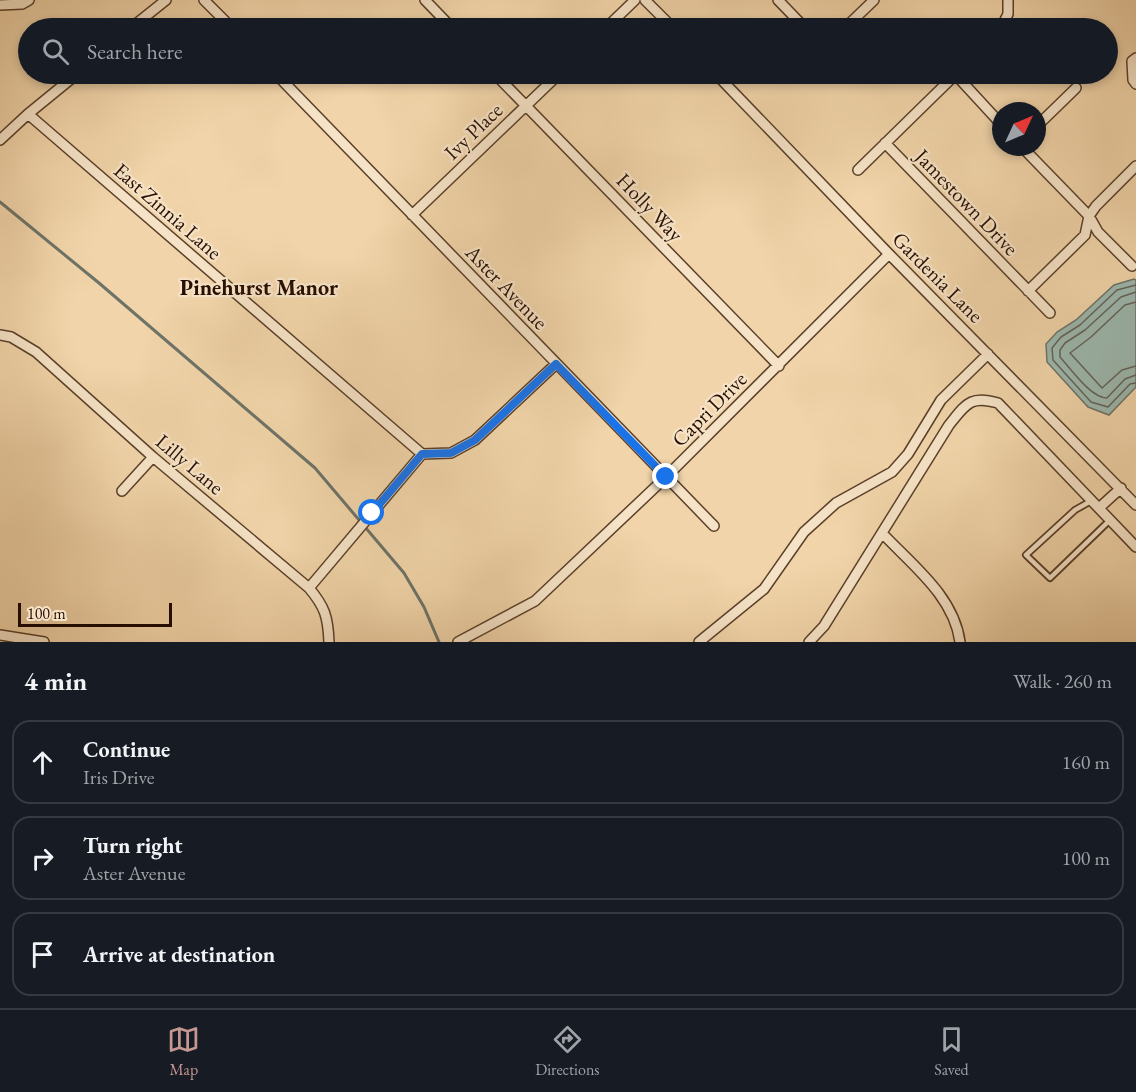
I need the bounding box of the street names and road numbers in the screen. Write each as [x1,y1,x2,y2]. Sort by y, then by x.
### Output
street label: Ivy Place [438,97,508,165]
street label: Jamestown Drive [908,142,1025,261]
street label: East Zinnia Lane [108,157,228,265]
street label: Holly Way [611,167,690,248]
street label: Gardenia Lane [887,226,989,328]
street label: Aster Avenue [459,238,554,335]
street label: Capri Drive [666,366,752,452]
street label: Lilly Lane [150,428,230,500]

